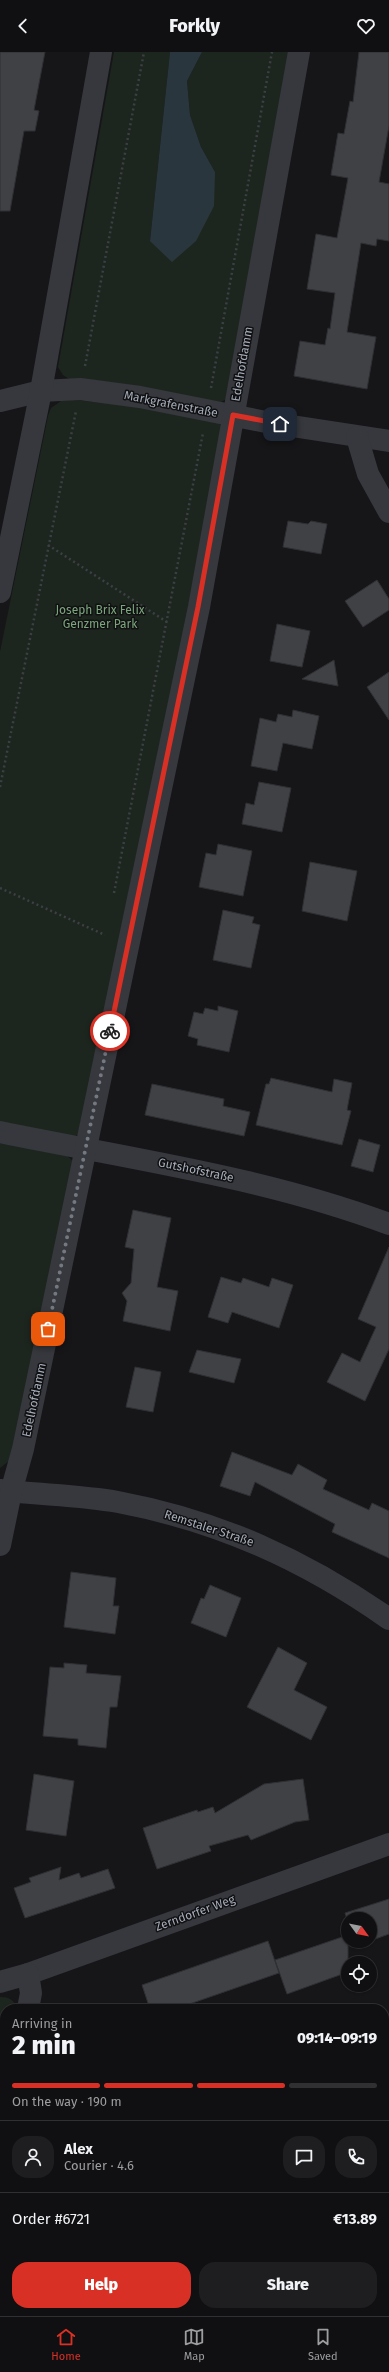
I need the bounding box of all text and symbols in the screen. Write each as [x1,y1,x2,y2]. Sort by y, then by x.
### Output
icon: back [12,15,34,37]
text: Forkly [169,15,220,37]
icon: heart [355,15,377,37]
street label: Edelhofdamm [229,326,255,402]
street label: Markgrafenstraße [123,388,219,420]
pin [263,407,297,441]
icon: home [269,413,291,435]
park label: Joseph Brix Felix Genzmer Park [55,603,145,631]
courier [90,1011,130,1051]
icon: bike [99,1020,121,1042]
street label: Gutshofstraße [157,1155,235,1185]
pin [31,1312,65,1346]
icon: bag [37,1318,59,1340]
street label: Edelhofdamm [19,1362,49,1438]
street label: Remstaler Straße [162,1507,256,1549]
street label: Zerndorfer Weg [153,1892,237,1934]
north arrow [341,1912,377,1948]
map controls [341,1912,377,1992]
button: locate [341,1956,377,1992]
text: Arriving in [12,2016,72,2031]
text: 09:14–09:19 [297,2029,377,2047]
text: 2 min [12,2030,76,2061]
text: On the way · 190 m [12,2094,122,2109]
button: person [12,2136,54,2178]
button: chat [283,2136,325,2178]
button: phone [335,2136,377,2178]
text: Alex [64,2140,93,2158]
text: Courier · 4.6 [64,2158,134,2173]
text: Order #6721 [12,2210,90,2228]
text: €13.89 [333,2210,377,2228]
button: Help [12,2262,191,2308]
button: Share [199,2262,377,2308]
tab: Home [51,2326,81,2363]
tab: Map [183,2326,205,2363]
tab: Saved [308,2326,338,2363]

